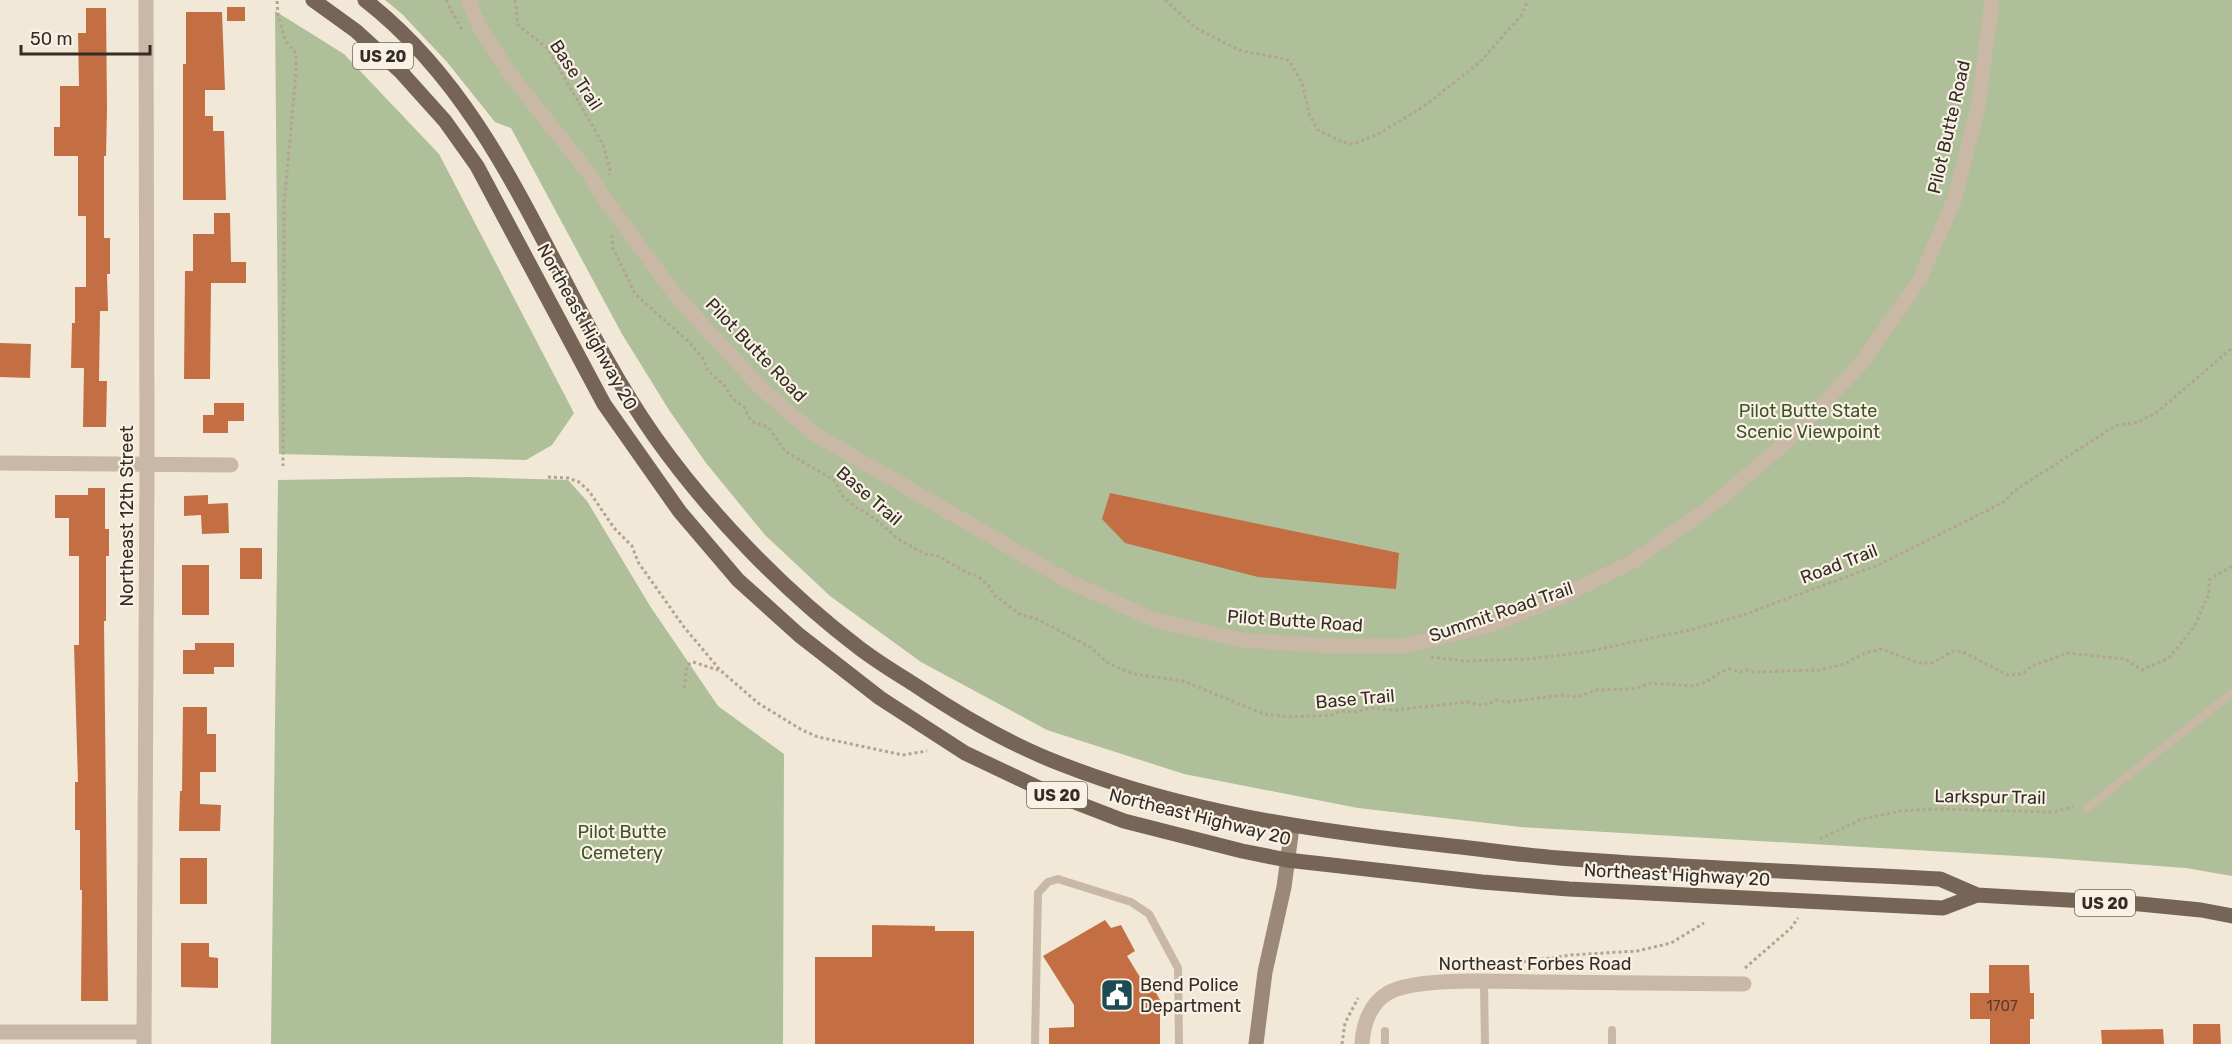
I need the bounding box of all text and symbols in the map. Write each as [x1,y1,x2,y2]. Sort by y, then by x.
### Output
scale bar [21,18,150,56]
text: 50 m [30,28,73,50]
street label: Base Trail [545,36,607,114]
road number: US 20 [353,43,413,69]
street label: Pilot Butte Road [1923,58,1975,196]
street label: Northeast Highway 20 [532,240,642,414]
street label: Pilot Butte Road [701,293,811,407]
park label: Pilot Butte State Scenic Viewpoint [1736,400,1880,443]
street label: Northeast 12th Street [116,425,138,607]
street label: Base Trail [832,462,906,530]
street label: Road Trail [1797,539,1881,589]
street label: Summit Road Trail [1426,577,1576,647]
street label: Pilot Butte Road [1226,605,1364,637]
street label: Base Trail [1314,685,1396,713]
road number: US 20 [1027,782,1087,808]
street label: Northeast Highway 20 [1107,784,1293,850]
street label: Larkspur Trail [1934,785,2046,809]
park label: Pilot Butte Cemetery [578,821,667,864]
street label: Northeast Highway 20 [1583,859,1771,891]
road number: US 20 [2075,890,2135,916]
street label: Northeast Forbes Road [1439,953,1631,975]
place label: Bend Police Department [1140,974,1241,1017]
public building icon: Bend Police Department [1099,977,1135,1013]
house number: 1707 [1986,997,2018,1015]

